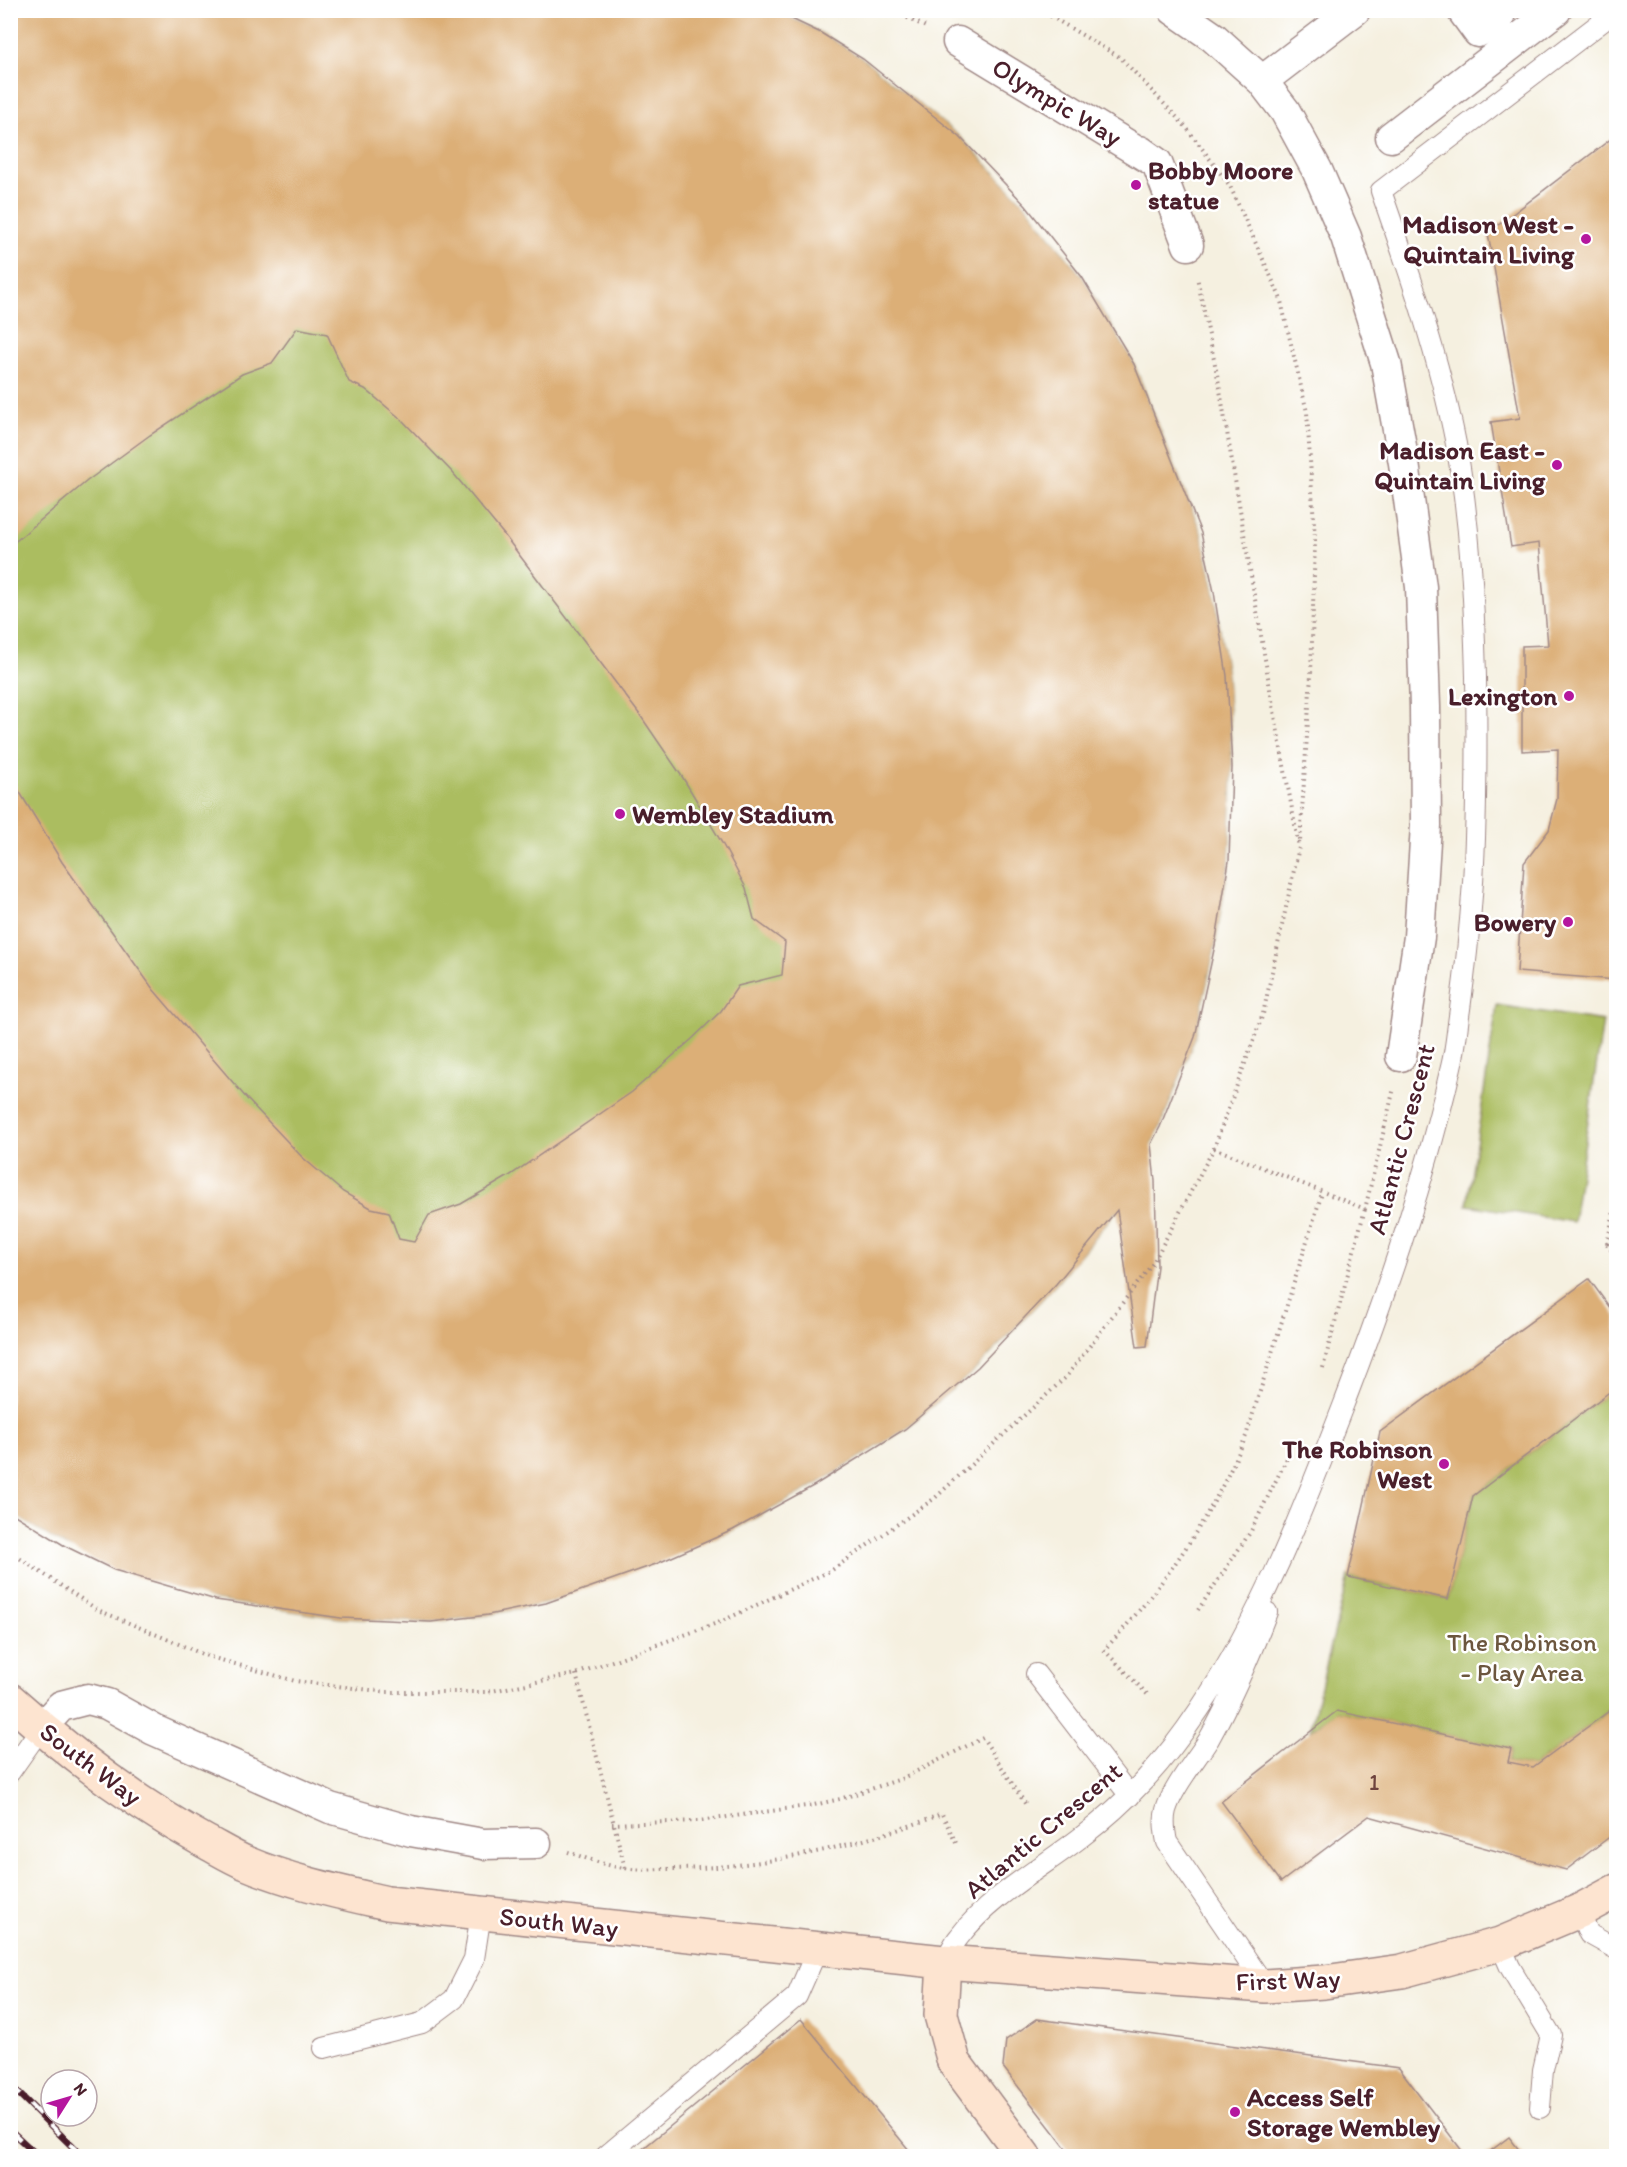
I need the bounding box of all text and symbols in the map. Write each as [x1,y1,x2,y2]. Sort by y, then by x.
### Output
street label: Olympic Way [986,51,1128,153]
place label: Bobby Moore statue [1148,154,1293,216]
marker: Bobby Moore statue [1129,178,1143,192]
place label: Madison West - Quintain Living [1402,208,1575,270]
marker: Madison West - Quintain Living [1579,232,1593,246]
place label: Madison East - Quintain Living [1374,434,1546,496]
marker: Madison East - Quintain Living [1550,458,1564,472]
place label: Lexington [1448,680,1557,712]
marker: Lexington [1562,689,1576,703]
place label: Wembley Stadium [632,798,834,830]
marker: Wembley Stadium [613,807,627,821]
place label: Bowery [1474,906,1557,938]
marker: Bowery [1561,915,1575,929]
street label: Atlantic Crescent [1360,1040,1442,1238]
place label: The Robinson West [1281,1433,1432,1495]
marker: The Robinson West [1437,1457,1451,1471]
park label: The Robinson - Play Area [1447,1626,1597,1688]
street label: South Way [34,1715,148,1813]
street label: Atlantic Crescent [958,1755,1129,1905]
house number: 1 [1369,1769,1379,1796]
street label: South Way [498,1900,620,1944]
street label: First Way [1235,1962,1341,1998]
north arrow [39,2068,99,2128]
text: N [70,2079,91,2099]
place label: Access Self Storage Wembley [1246,2081,1441,2143]
marker: Access Self Storage Wembley [1228,2105,1242,2119]

